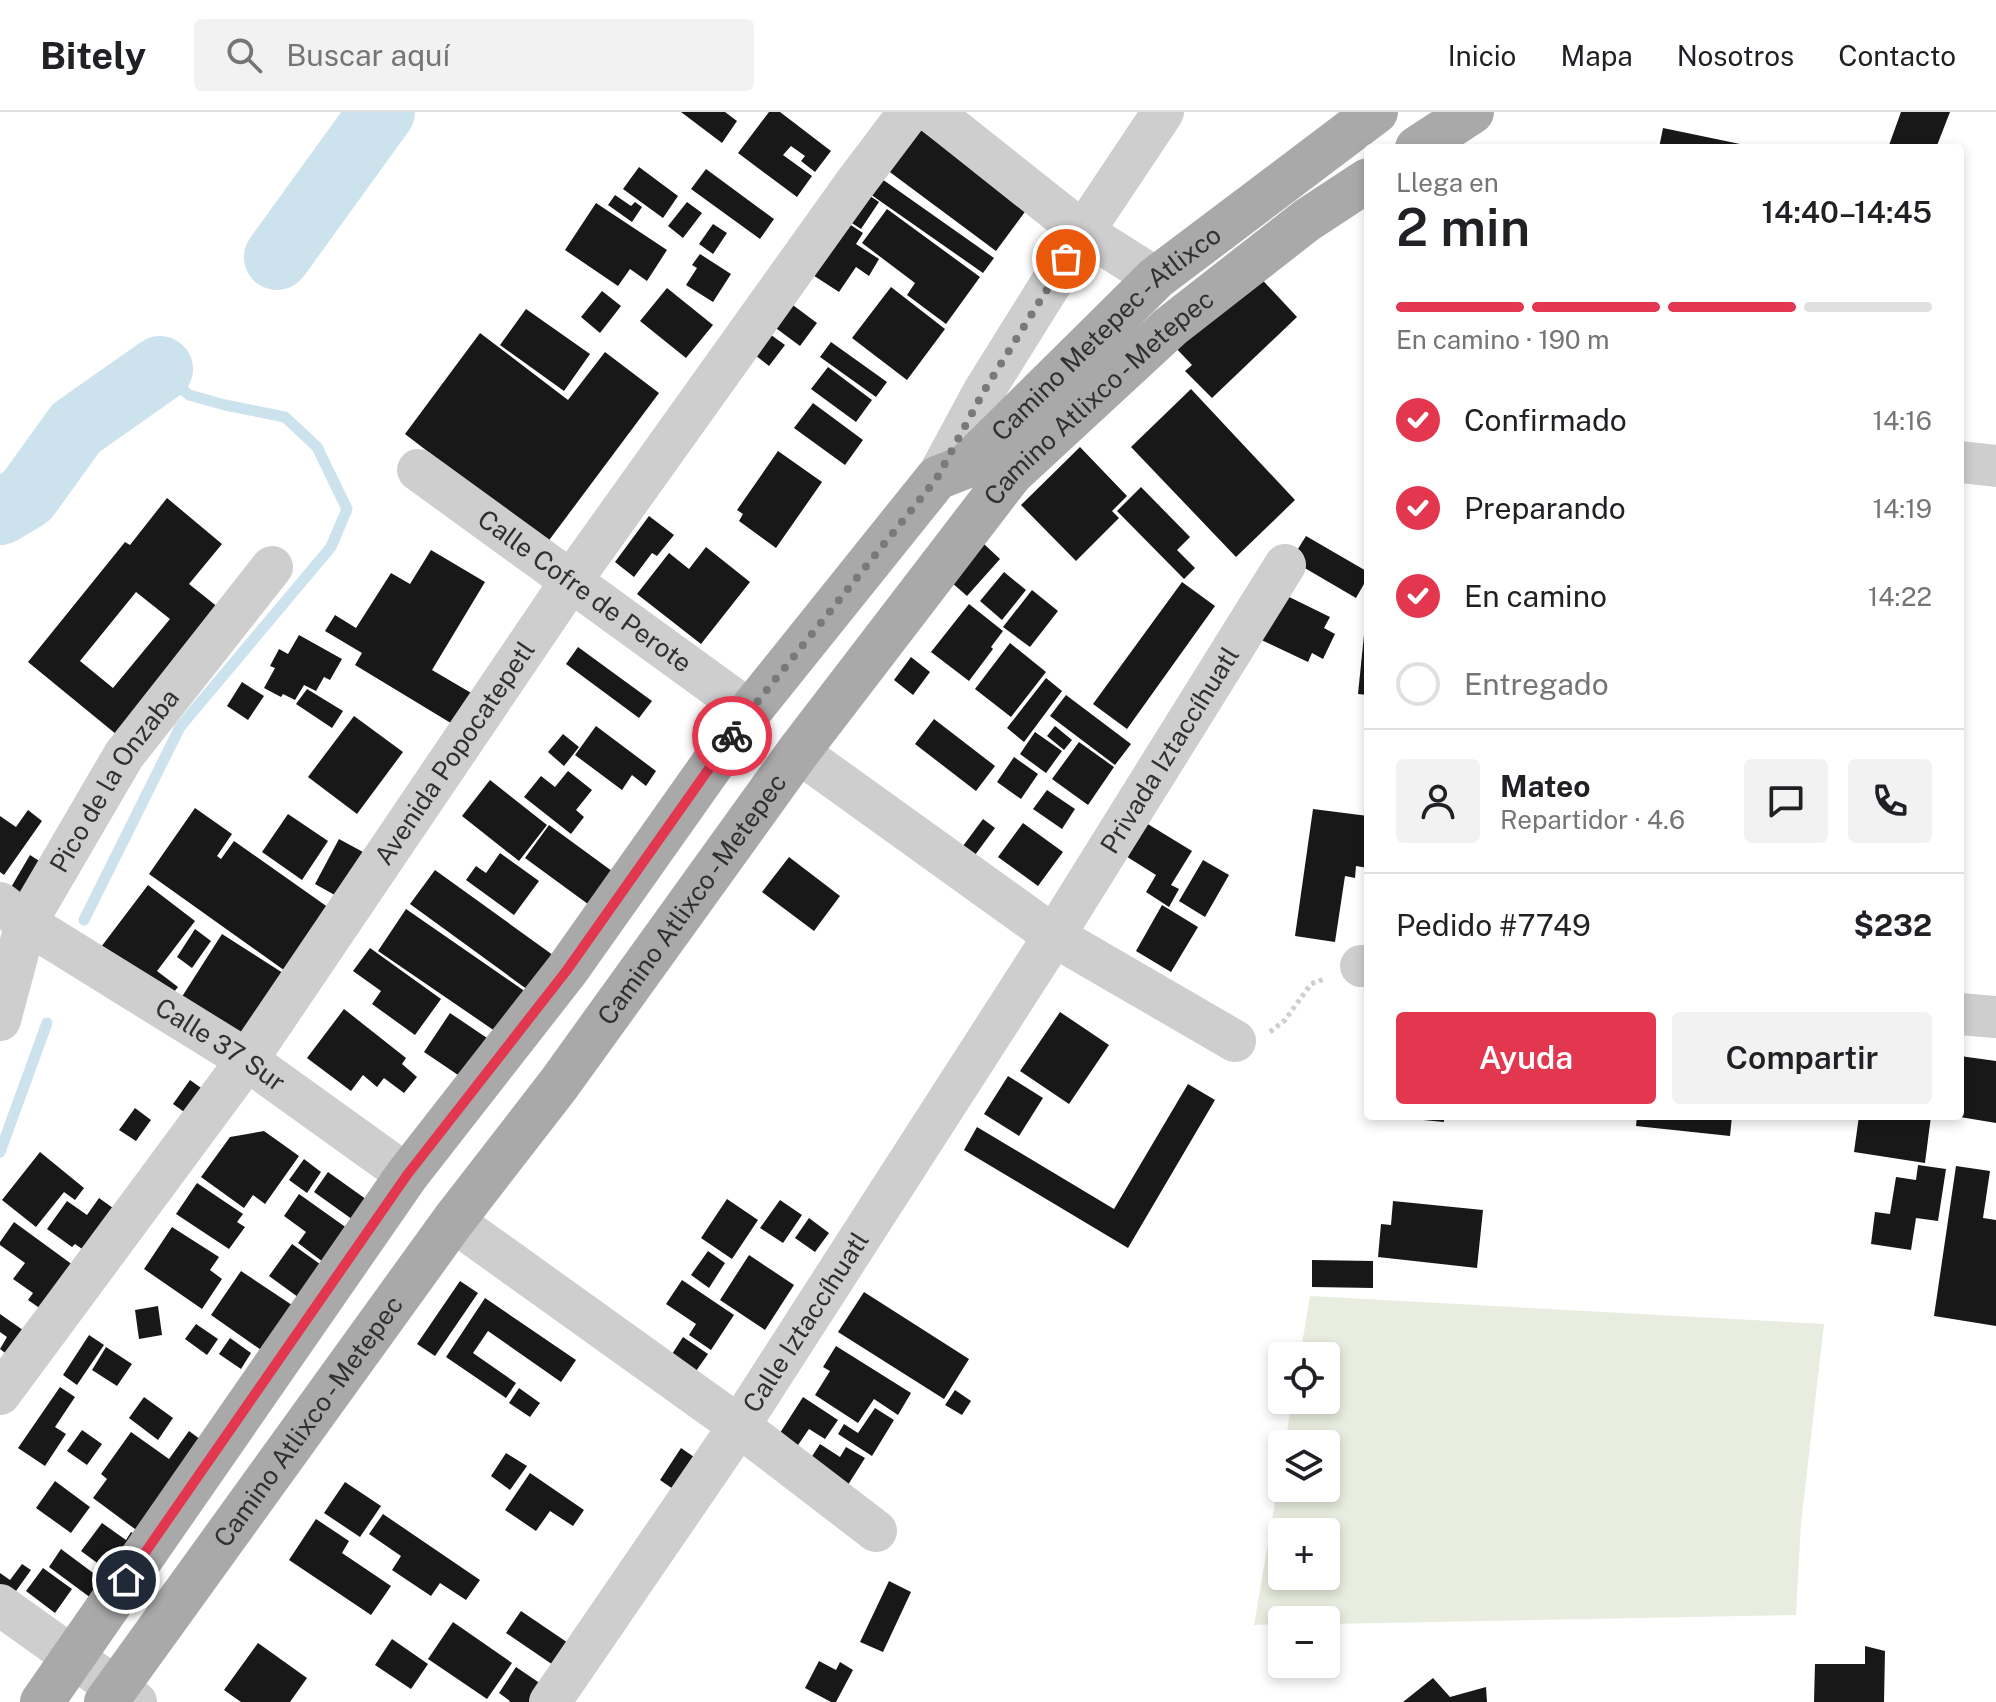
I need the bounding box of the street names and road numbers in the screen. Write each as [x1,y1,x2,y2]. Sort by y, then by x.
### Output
street label: Camino Metepec - Atlixco [985,219,1227,447]
street label: Camino Atlixco - Metepec [977,283,1219,511]
street label: Calle Cofre de Perote [472,503,698,679]
street label: Avenida Popocatepetl [368,635,541,871]
street label: Privada Iztaccíhuatl [1093,641,1245,859]
street label: Pico de la Onzaba [43,683,185,878]
street label: Camino Atlixco - Metepec [591,767,793,1031]
street label: Calle 37 Sur [150,991,292,1098]
street label: Calle Iztaccíhuatl [736,1226,875,1418]
street label: Camino Atlixco - Metepec [207,1289,409,1553]

